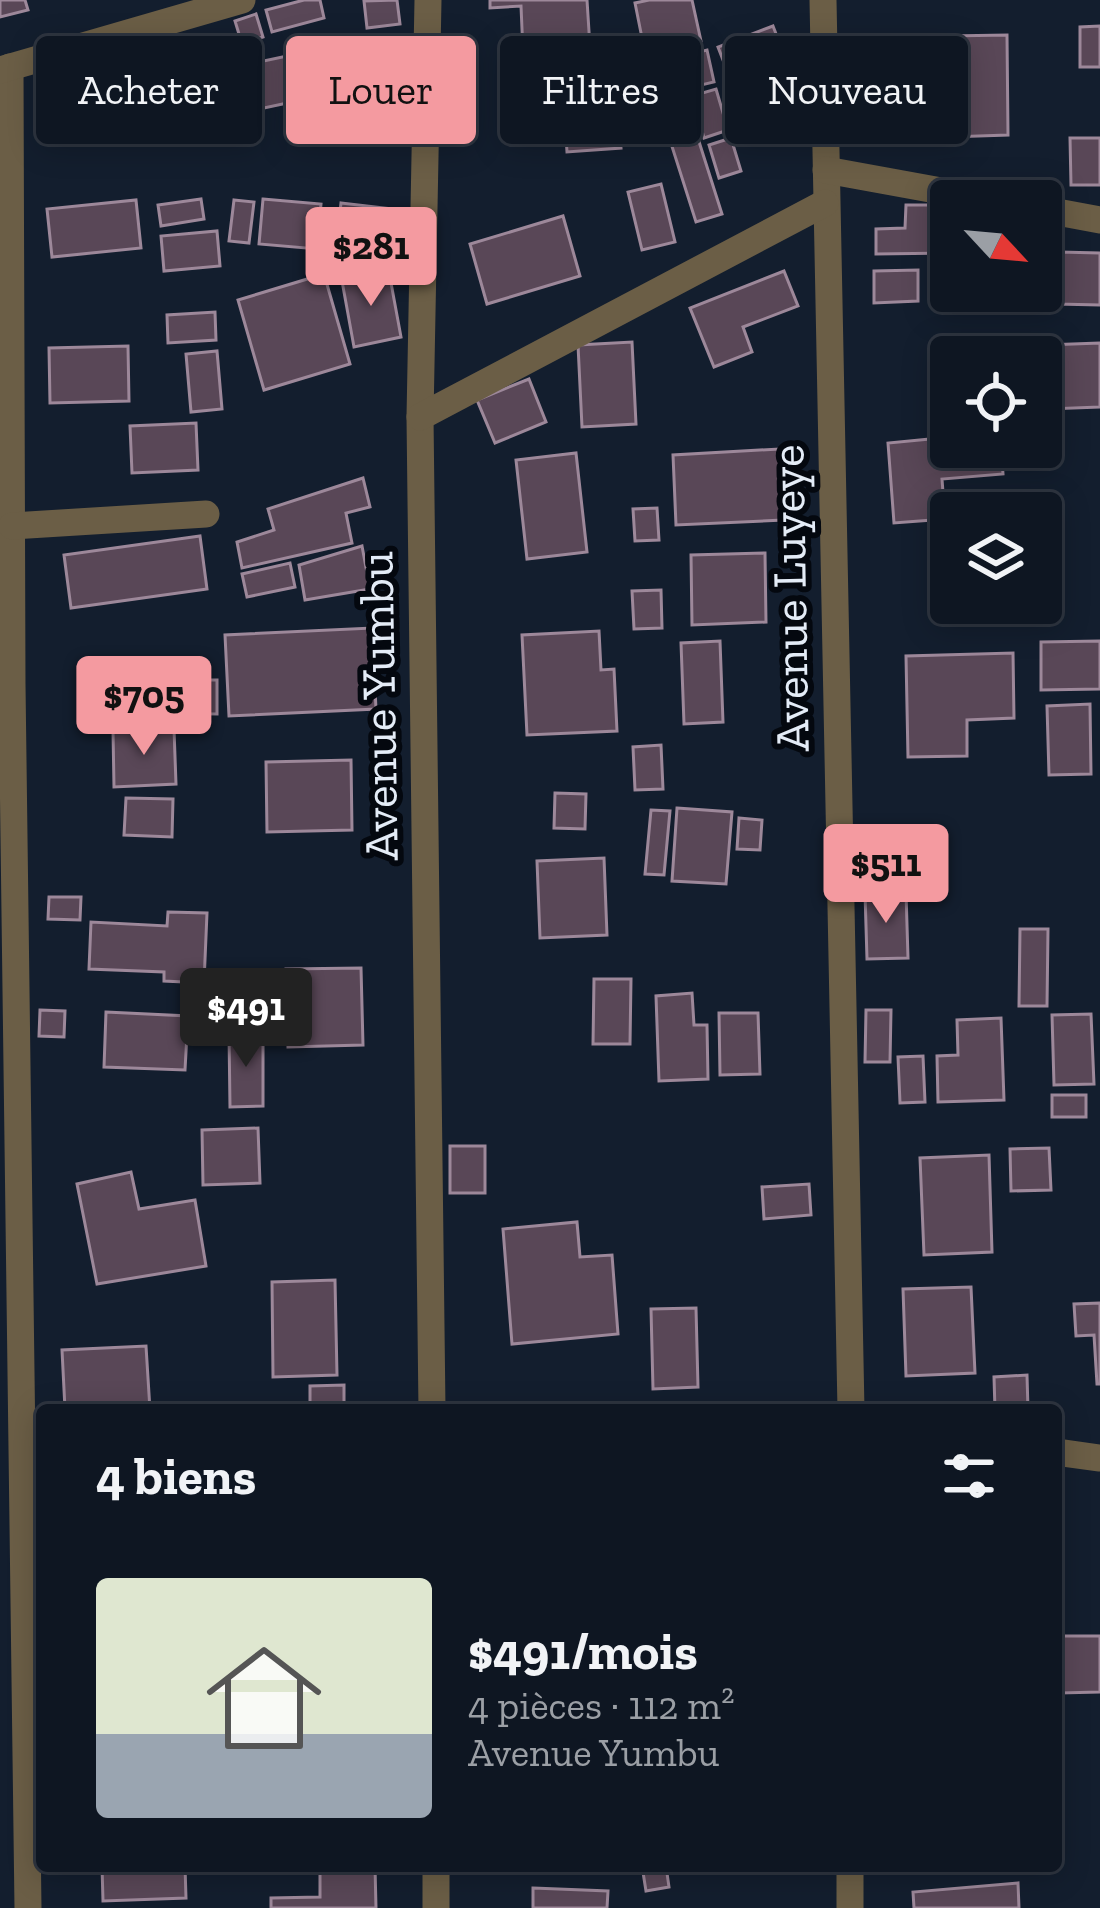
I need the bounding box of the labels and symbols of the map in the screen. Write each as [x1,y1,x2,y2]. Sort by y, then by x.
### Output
north arrow [930,180,1062,312]
pin: $281 [300,207,442,309]
street label: Avenue Luyeye [758,444,821,752]
street label: Avenue Yumbu [347,551,410,861]
pin: $705 [73,656,215,758]
pin: $511 [815,824,957,926]
pin: $491 [175,968,317,1070]

